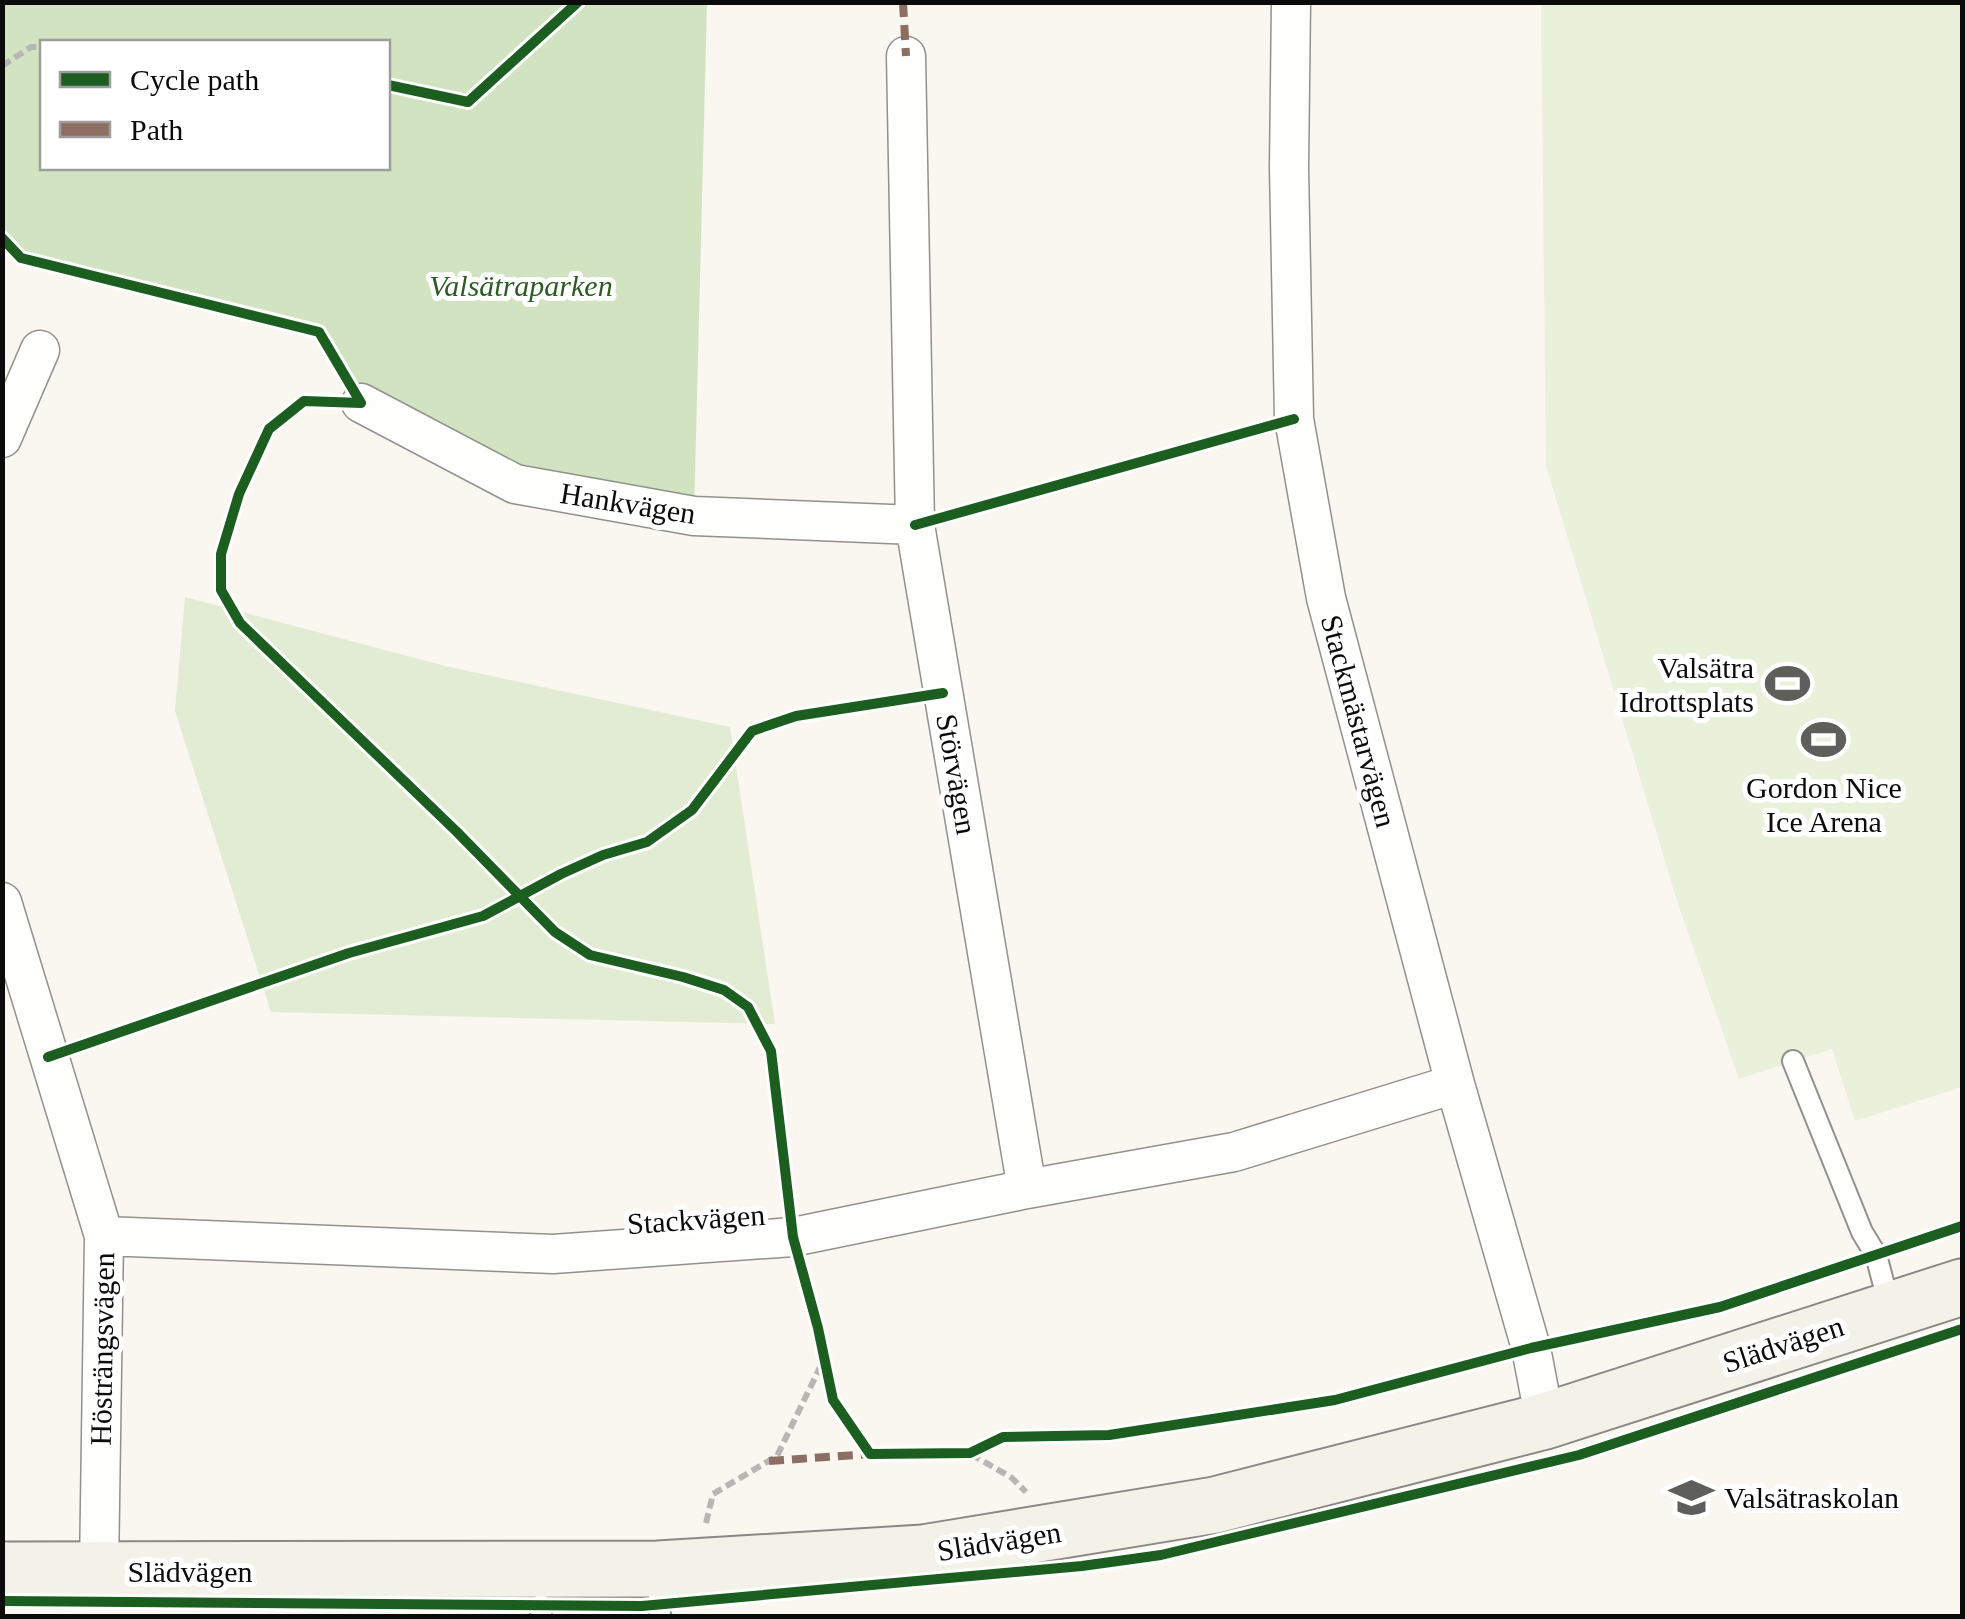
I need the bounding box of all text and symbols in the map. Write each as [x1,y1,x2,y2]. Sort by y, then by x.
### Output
legend [40,40,390,170]
text: Cycle path [130,63,259,96]
text: Path [130,113,183,146]
park label: Valsätraparken [429,269,613,302]
street label: Hankvägen [558,476,698,530]
street label: Stackmästarvägen [1315,611,1403,831]
place label: Valsätra Idrottsplats [1619,651,1754,718]
sports icon: Valsätra Idrottsplats [1763,660,1811,708]
street label: Störvägen [930,711,984,837]
sports icon: Gordon Nice Ice Arena [1800,716,1848,764]
place label: Gordon Nice Ice Arena [1746,771,1902,838]
street label: Stackvägen [626,1198,766,1240]
street label: Hösträngsvägen [84,1252,120,1446]
street label: Slädvägen [1718,1309,1848,1379]
school or university icon: Valsätraskolan [1667,1473,1715,1521]
place label: Valsätraskolan [1724,1481,1899,1514]
street label: Slädvägen [935,1515,1063,1567]
street label: Slädvägen [128,1555,252,1588]

